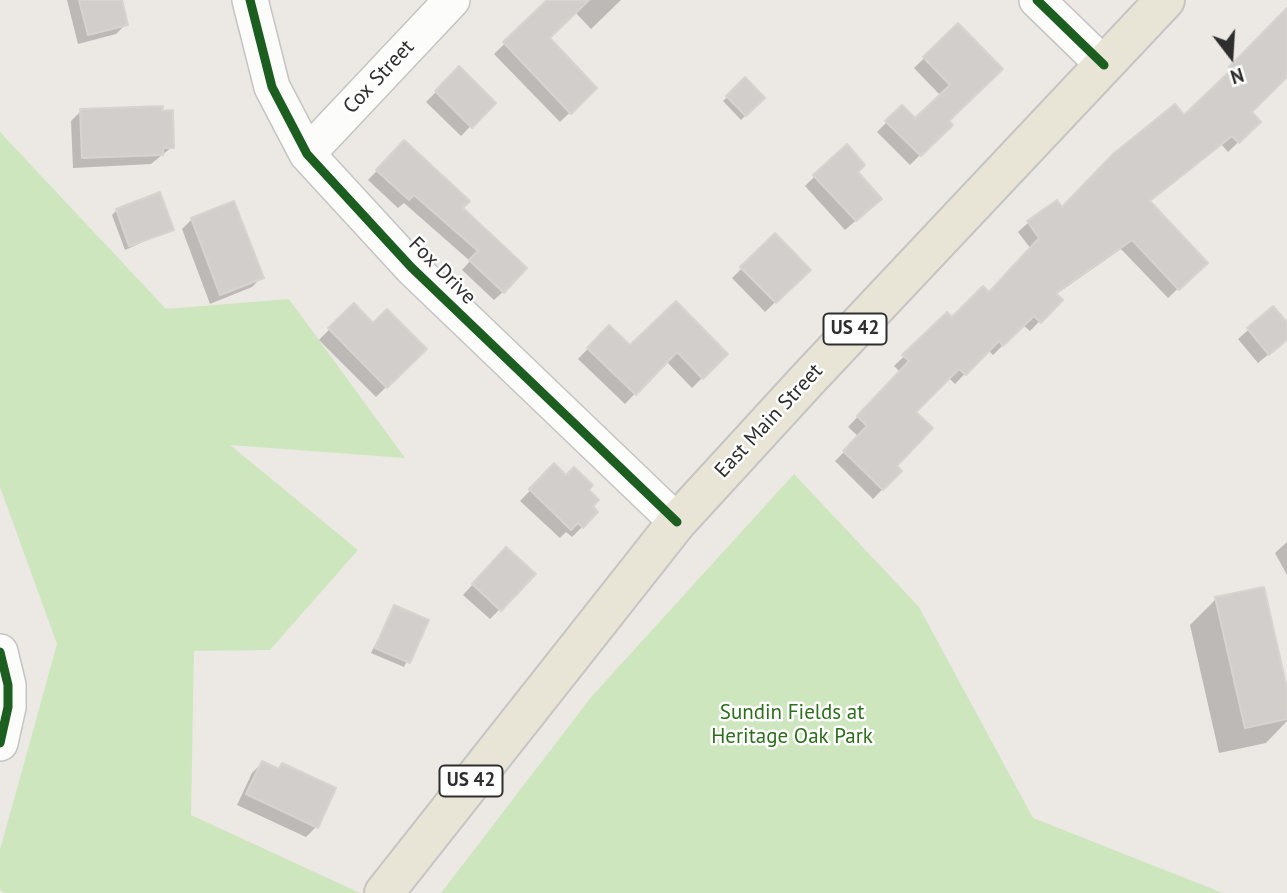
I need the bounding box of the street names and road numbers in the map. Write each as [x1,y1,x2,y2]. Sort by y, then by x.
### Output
street label: Cox Street [338,35,420,119]
street label: Fox Drive [403,232,481,310]
road number: US 42 [824,314,886,344]
street label: East Main Street [710,359,828,483]
road number: US 42 [440,766,503,796]

